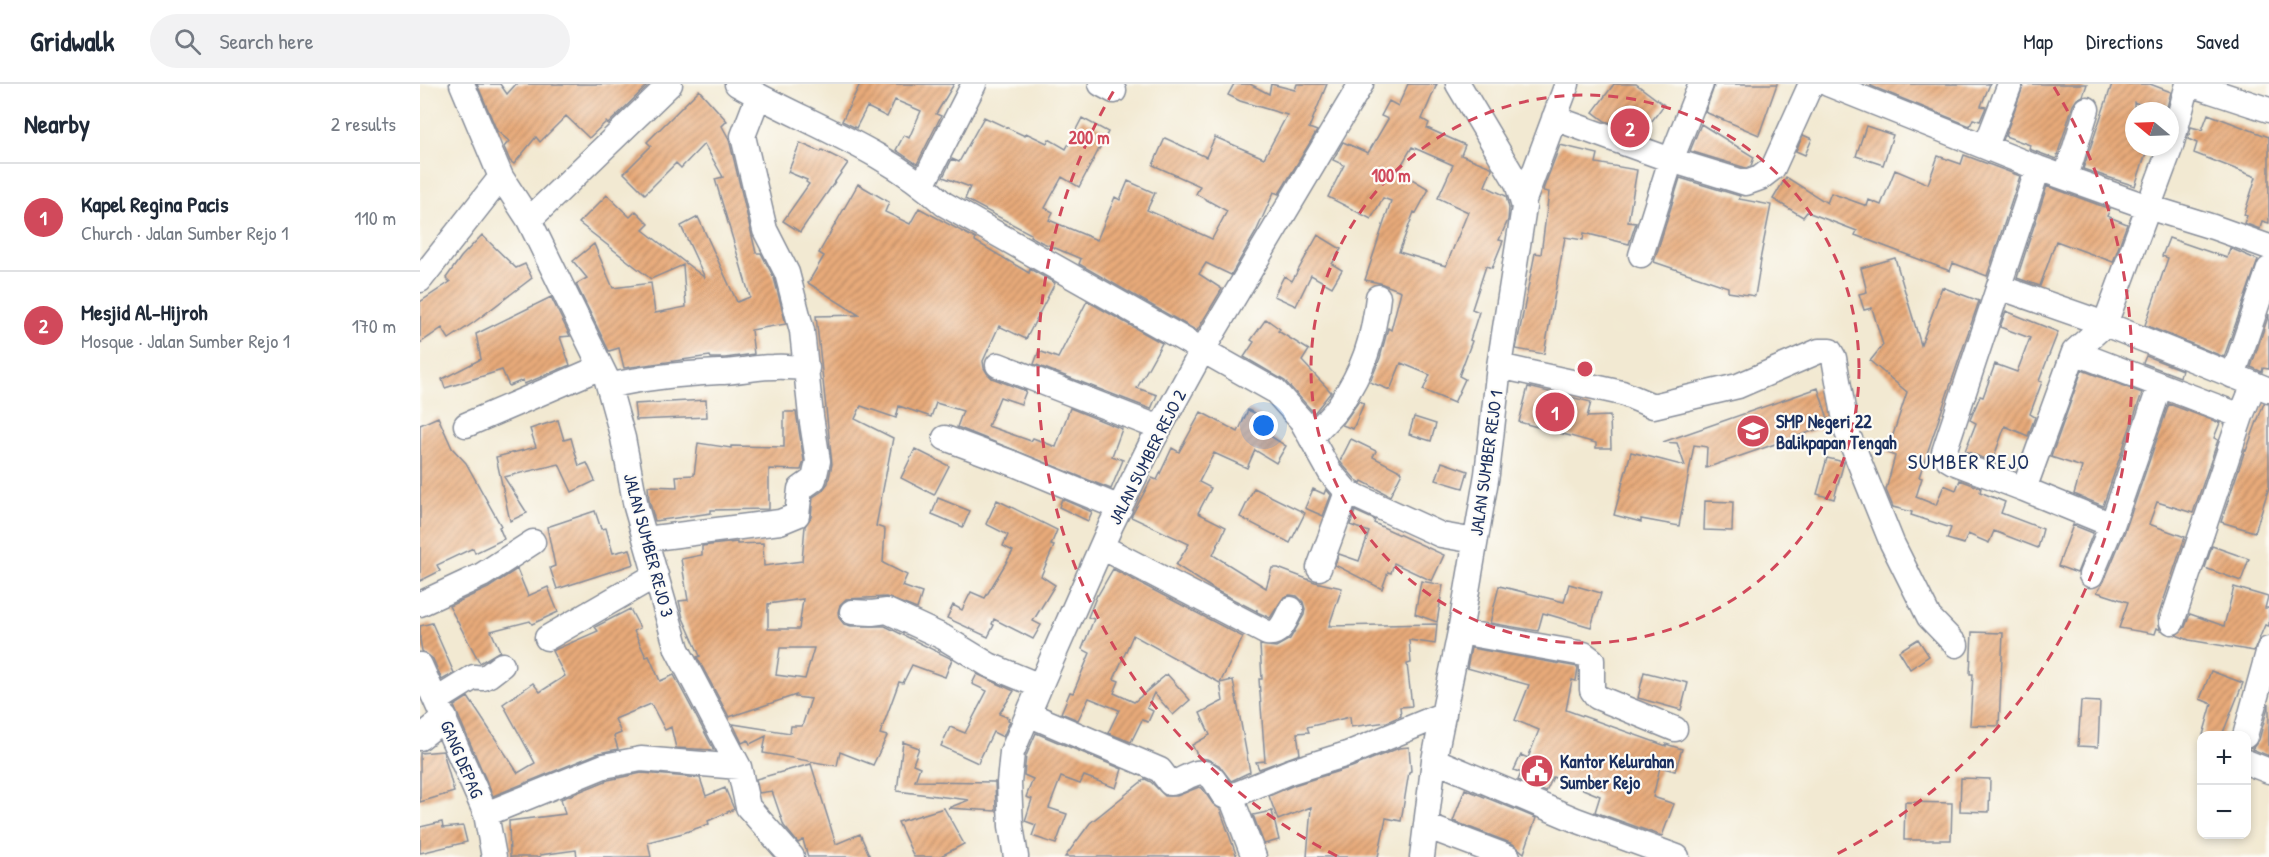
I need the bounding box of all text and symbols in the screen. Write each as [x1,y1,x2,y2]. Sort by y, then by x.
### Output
search box [150,14,570,68]
text: Gridwalk [30,22,114,60]
icon: search [171,25,204,58]
text: Search here [219,26,313,56]
text: Map [2023,27,2053,56]
text: Directions [2086,27,2163,56]
text: Saved [2196,27,2239,56]
north arrow [2125,102,2179,156]
text: Nearby [24,106,90,141]
pin: 2 [1610,106,1650,150]
text: 2 results [331,110,396,137]
text: 200 m [1069,125,1109,150]
text: 100 m [1371,163,1411,188]
text: Kapel Regina Pacis [81,189,228,219]
text: 1 [40,204,47,231]
text: 110 m [354,204,396,231]
text: Church · Jalan Sumber Rejo 1 [81,219,288,246]
text: Mesjid Al-Hijroh [81,297,208,327]
text: 2 [39,312,48,339]
text: 170 m [352,312,396,339]
text: Mosque · Jalan Sumber Rejo 1 [81,327,290,354]
centre of rings [1575,359,1595,379]
street label: JALAN SUMBER REJO 2 [1102,385,1192,529]
street label: JALAN SUMBER REJO 1 [1463,389,1509,537]
pin: 1 [1536,390,1574,434]
place label: SMP Negeri 22 Balikpapan Tengah [1776,409,1897,456]
your location [1249,411,1278,440]
school or university icon: SMP Negeri 22 Balikpapan Tengah [1735,413,1771,449]
district label: SUMBER REJO [1908,447,2030,476]
street label: JALAN SUMBER REJO 3 [618,470,680,620]
street label: GANG DEPAG [434,716,490,802]
map controls [2197,731,2251,839]
button: + [2197,731,2251,785]
place label: Kantor Kelurahan Sumber Rejo [1560,749,1674,795]
public building icon: Kantor Kelurahan Sumber Rejo [1519,753,1555,789]
button: − [2197,785,2251,839]

